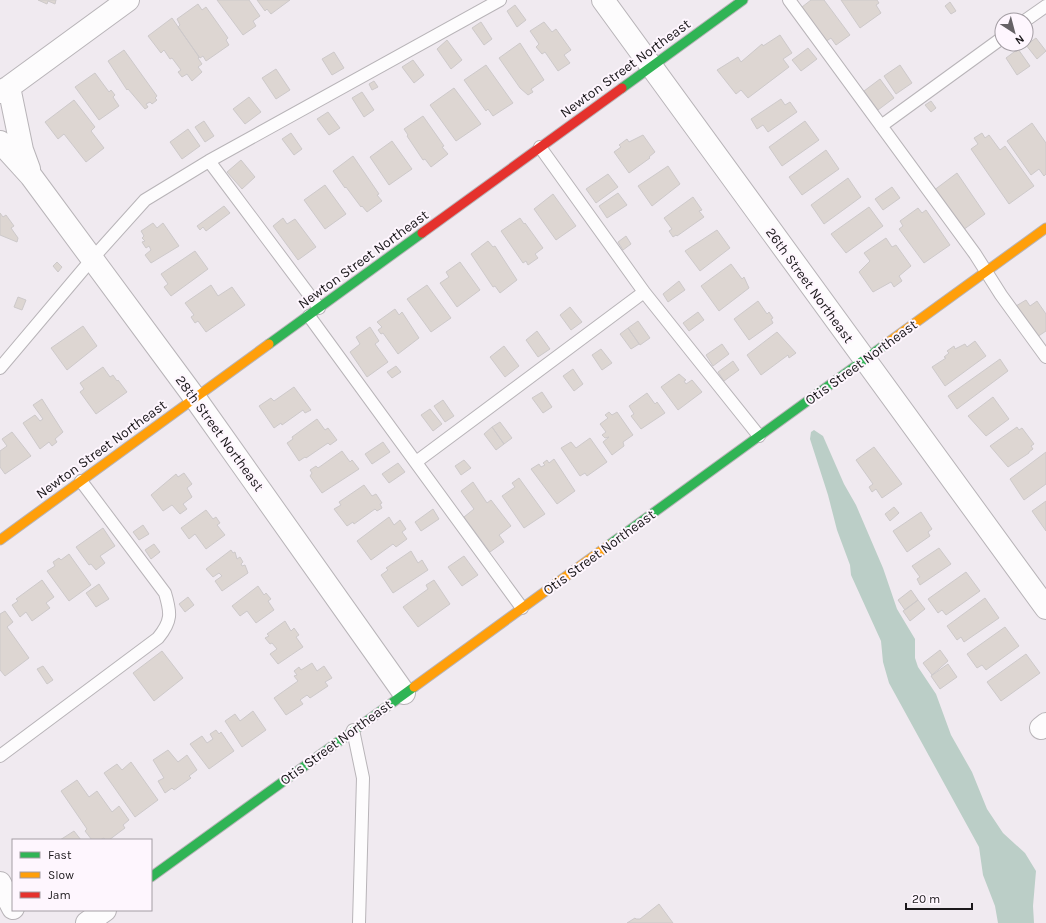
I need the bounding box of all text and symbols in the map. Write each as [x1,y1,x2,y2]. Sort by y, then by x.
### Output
north arrow [994,12,1034,52]
street label: Newton Street Northeast [557,15,694,121]
text: N [1013,32,1027,47]
street label: Newton Street Northeast [295,206,432,312]
street label: 26th Street Northeast [762,224,857,346]
street label: Otis Street Northeast [802,316,921,409]
street label: 28th Street Northeast [172,372,267,495]
street label: Newton Street Northeast [33,396,170,502]
street label: Otis Street Northeast [540,506,659,599]
street label: Otis Street Northeast [277,696,396,789]
legend [12,839,152,911]
text: Fast [48,848,72,862]
text: Slow [48,868,74,882]
scale bar [906,885,972,911]
text: Jam [48,888,71,902]
text: 20 m [912,892,940,906]

